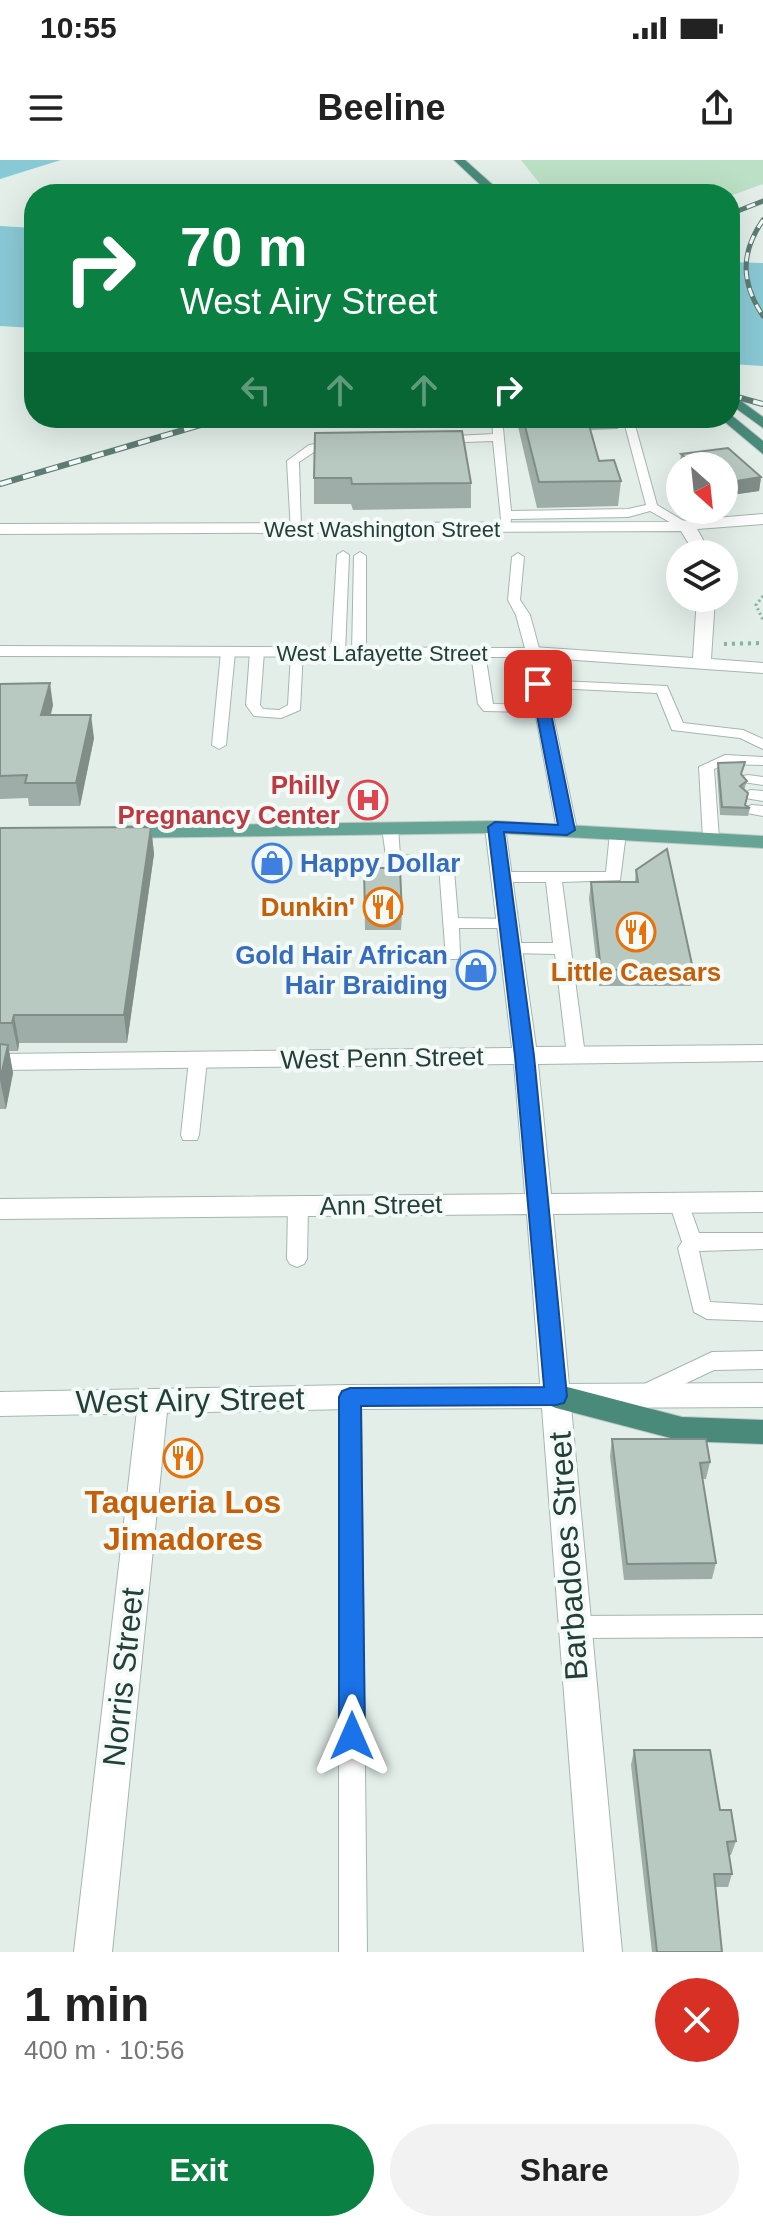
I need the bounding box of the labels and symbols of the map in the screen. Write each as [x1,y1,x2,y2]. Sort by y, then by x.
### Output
north arrow [666,452,738,524]
street label: West Washington Street [264,517,500,542]
street label: West Lafayette Street [276,641,488,666]
pin [504,650,572,718]
place label: Philly Pregnancy Center [117,770,341,830]
hospital icon: Philly Pregnancy Center [347,779,389,821]
shop icon: Happy Dollar [251,842,293,884]
place label: Happy Dollar [300,848,460,878]
restaurant icon: Dunkin' [362,886,404,928]
place label: Dunkin' [261,892,355,922]
restaurant icon: Little Caesars [615,911,657,953]
place label: Gold Hair African Hair Braiding [235,940,448,1000]
shop icon: Gold Hair African Hair Braiding [455,949,497,991]
place label: Little Caesars [551,957,721,987]
street label: West Penn Street [280,1041,485,1075]
street label: Ann Street [319,1189,443,1221]
street label: West Airy Street [75,1380,305,1420]
street label: Barbadoes Street [541,1430,595,1681]
restaurant icon: Taqueria Los Jimadores [162,1437,204,1479]
place label: Taqueria Los Jimadores [85,1484,281,1557]
street label: Norris Street [96,1586,150,1768]
position arrow [310,1694,394,1778]

